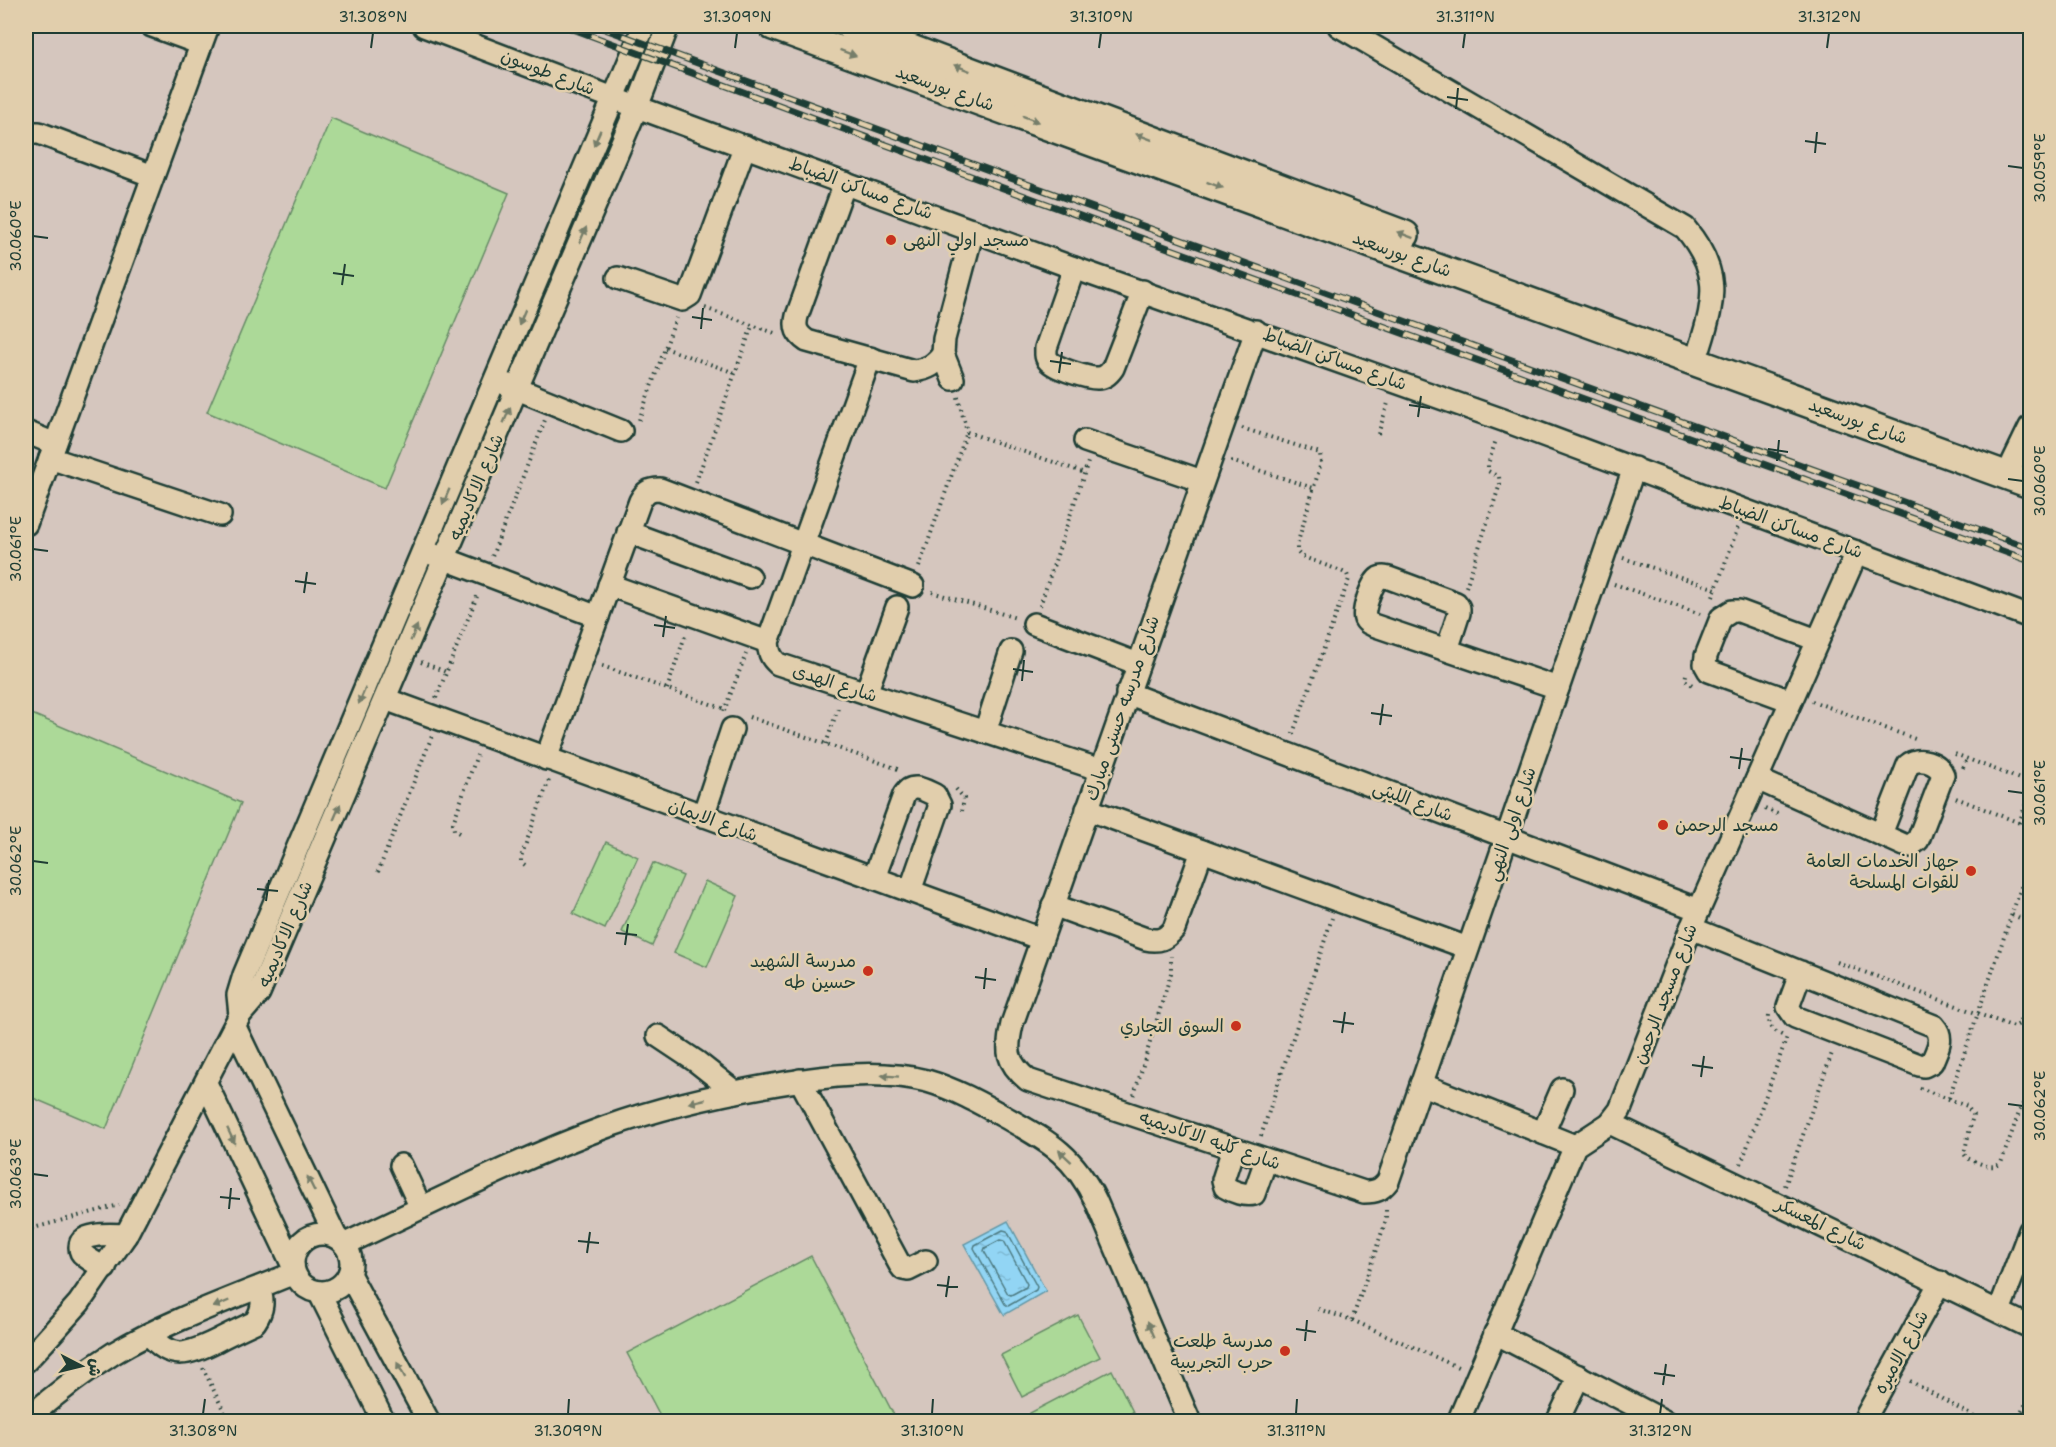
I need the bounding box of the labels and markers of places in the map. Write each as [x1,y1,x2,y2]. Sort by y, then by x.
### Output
place label: مسجد اولي النهى [903,228,1029,256]
marker: مسجد اولي النهى [884,233,898,247]
place label: مسجد الرحمن [1675,813,1779,837]
marker: مسجد الرحمن [1656,818,1670,832]
place label: جهاز الخدمات العامة للقوات المسلحة [1807,849,1959,894]
marker: جهاز الخدمات العامة للقوات المسلحة [1964,864,1978,878]
place label: مدرسة الشهيد حسين طه [750,949,856,994]
marker: مدرسة الشهيد حسين طه [861,964,875,978]
place label: السوق التجاري [1120,1014,1224,1039]
marker: السوق التجاري [1229,1019,1243,1033]
place label: مدرسة طلعت حرب التجريبية [1171,1329,1273,1374]
marker: مدرسة طلعت حرب التجريبية [1278,1344,1292,1358]

